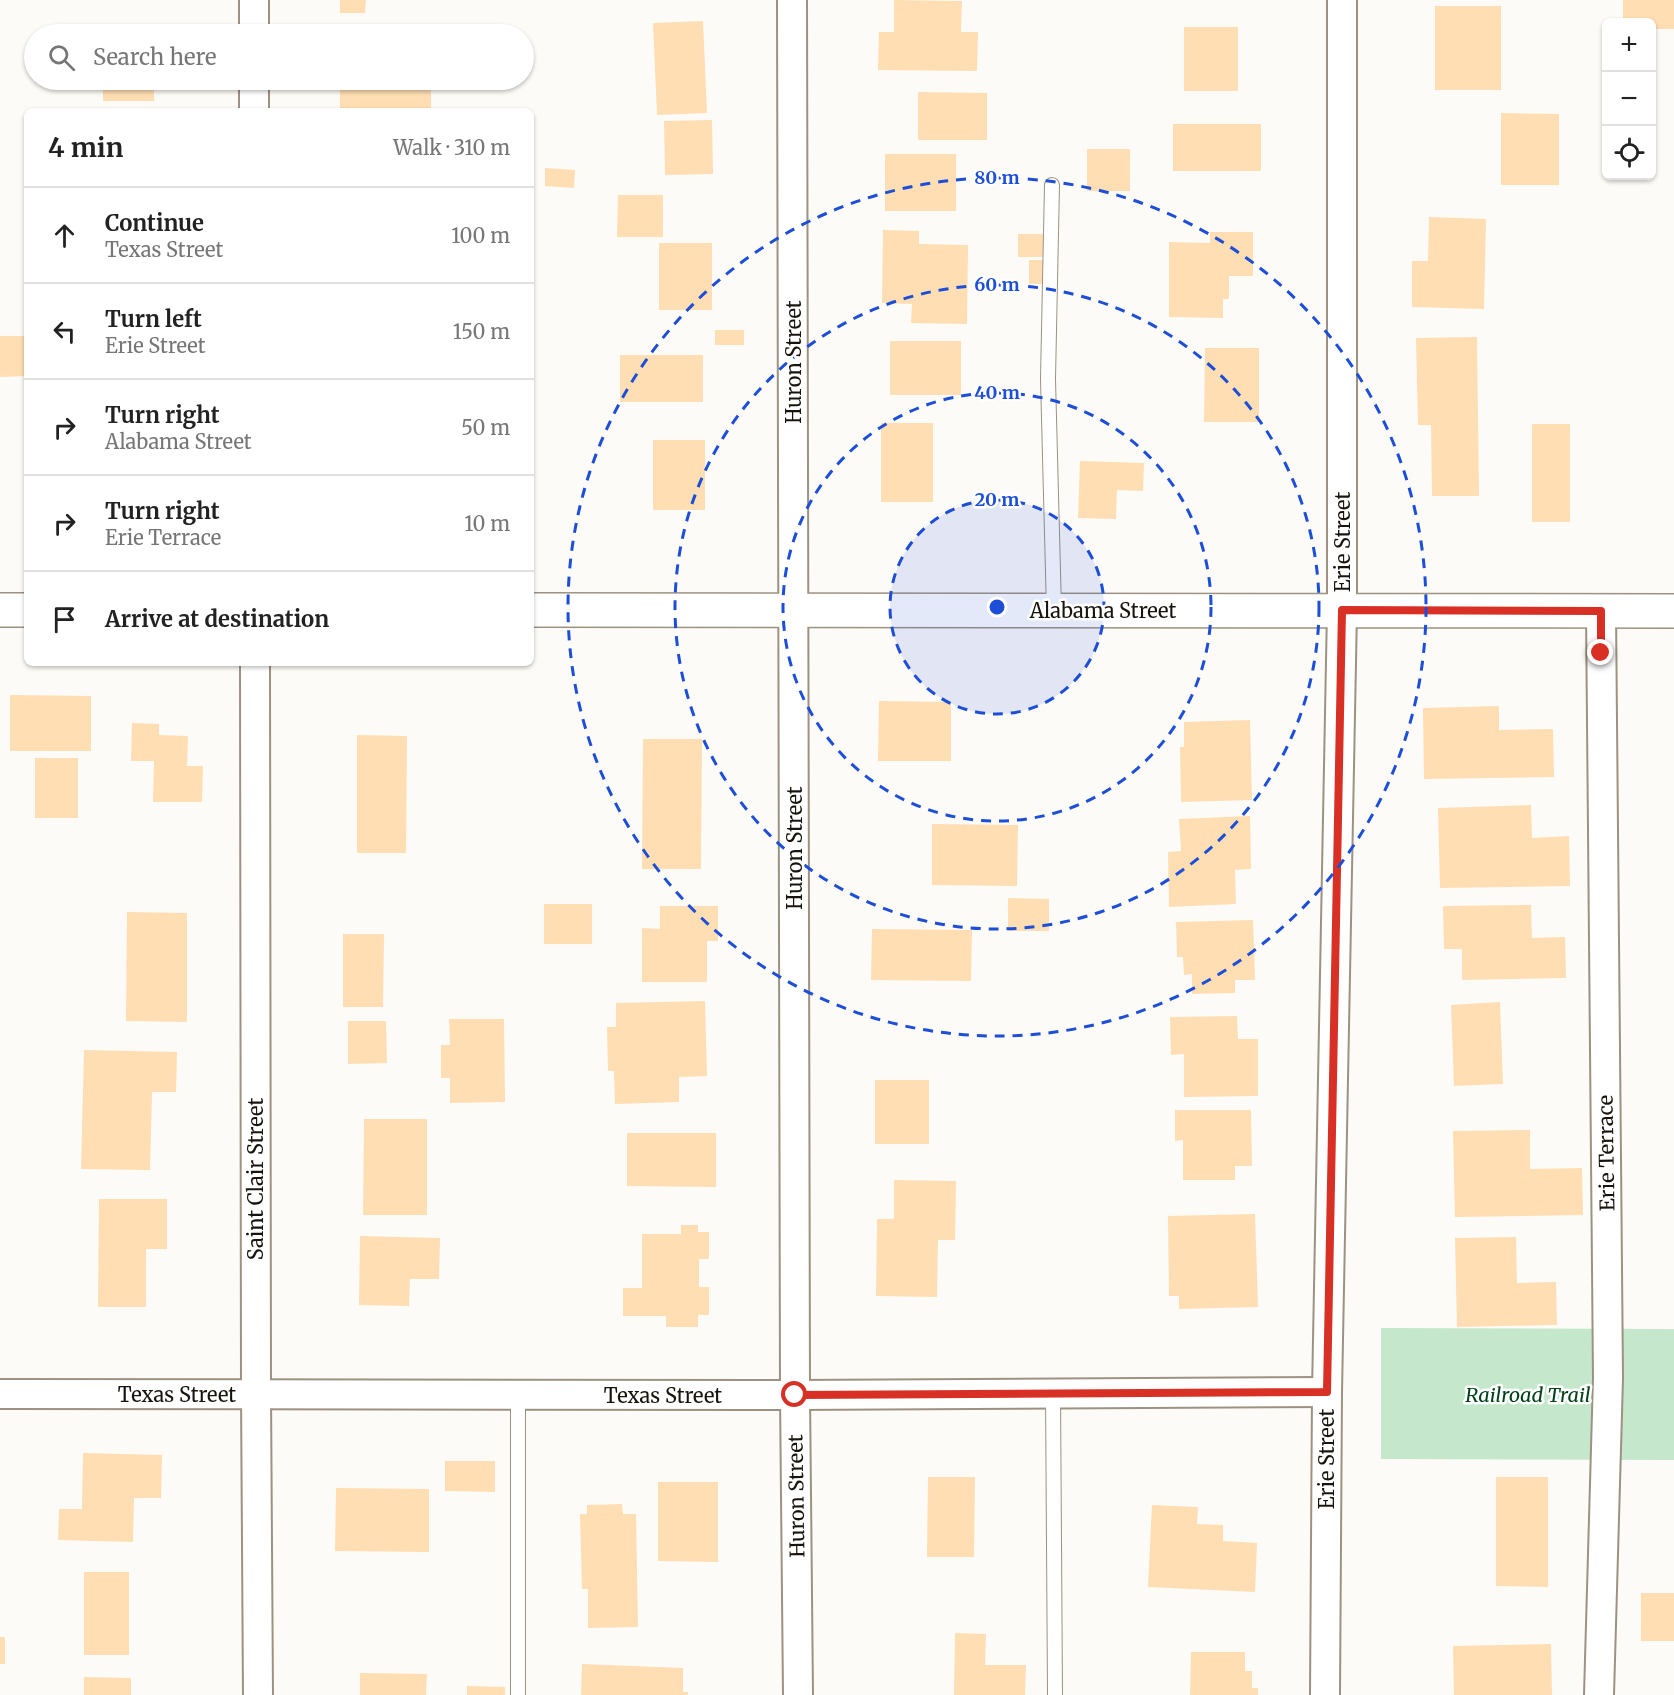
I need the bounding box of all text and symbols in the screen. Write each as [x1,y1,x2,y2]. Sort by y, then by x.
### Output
map controls [1602,18,1656,180]
button: + [1602,18,1656,72]
search box [24,24,534,90]
icon: search [45,41,78,74]
text: Search here [93,43,216,71]
button: − [1602,72,1656,126]
button: locate [1602,126,1656,180]
text: 4 min [48,131,123,164]
text: Walk · 310 m [393,135,510,160]
text: 80 m [974,166,1020,189]
text: Continue [105,209,204,237]
icon: ahead [48,219,81,252]
text: 100 m [451,223,510,248]
text: Texas Street [105,237,223,262]
text: 60 m [974,273,1020,296]
street label: Huron Street [781,300,806,424]
text: Turn left [105,305,202,333]
icon: left [48,315,81,348]
text: 150 m [453,319,510,344]
text: Erie Street [105,333,206,358]
text: 40 m [974,381,1020,404]
text: Turn right [105,401,219,429]
icon: right [48,411,81,444]
text: 50 m [461,415,510,440]
text: Alabama Street [105,429,252,454]
text: 20 m [975,488,1019,511]
street label: Erie Street [1330,492,1355,592]
text: Turn right [105,497,219,525]
icon: right [48,507,81,540]
text: 10 m [464,511,510,536]
text: Erie Terrace [105,525,221,550]
centre of rings [987,597,1007,617]
street label: Alabama Street [1029,598,1177,623]
icon: arrive [48,603,81,636]
text: Arrive at destination [105,605,329,633]
route end [1587,639,1613,665]
street label: Huron Street [782,786,807,910]
street label: Erie Terrace [1592,1095,1620,1211]
street label: Saint Clair Street [243,1098,268,1260]
route start [781,1381,807,1407]
street label: Texas Street [118,1382,236,1407]
park label: Railroad Trail [1465,1382,1591,1407]
street label: Texas Street [604,1383,722,1408]
street label: Erie Street [1314,1409,1339,1509]
street label: Huron Street [782,1434,810,1558]

